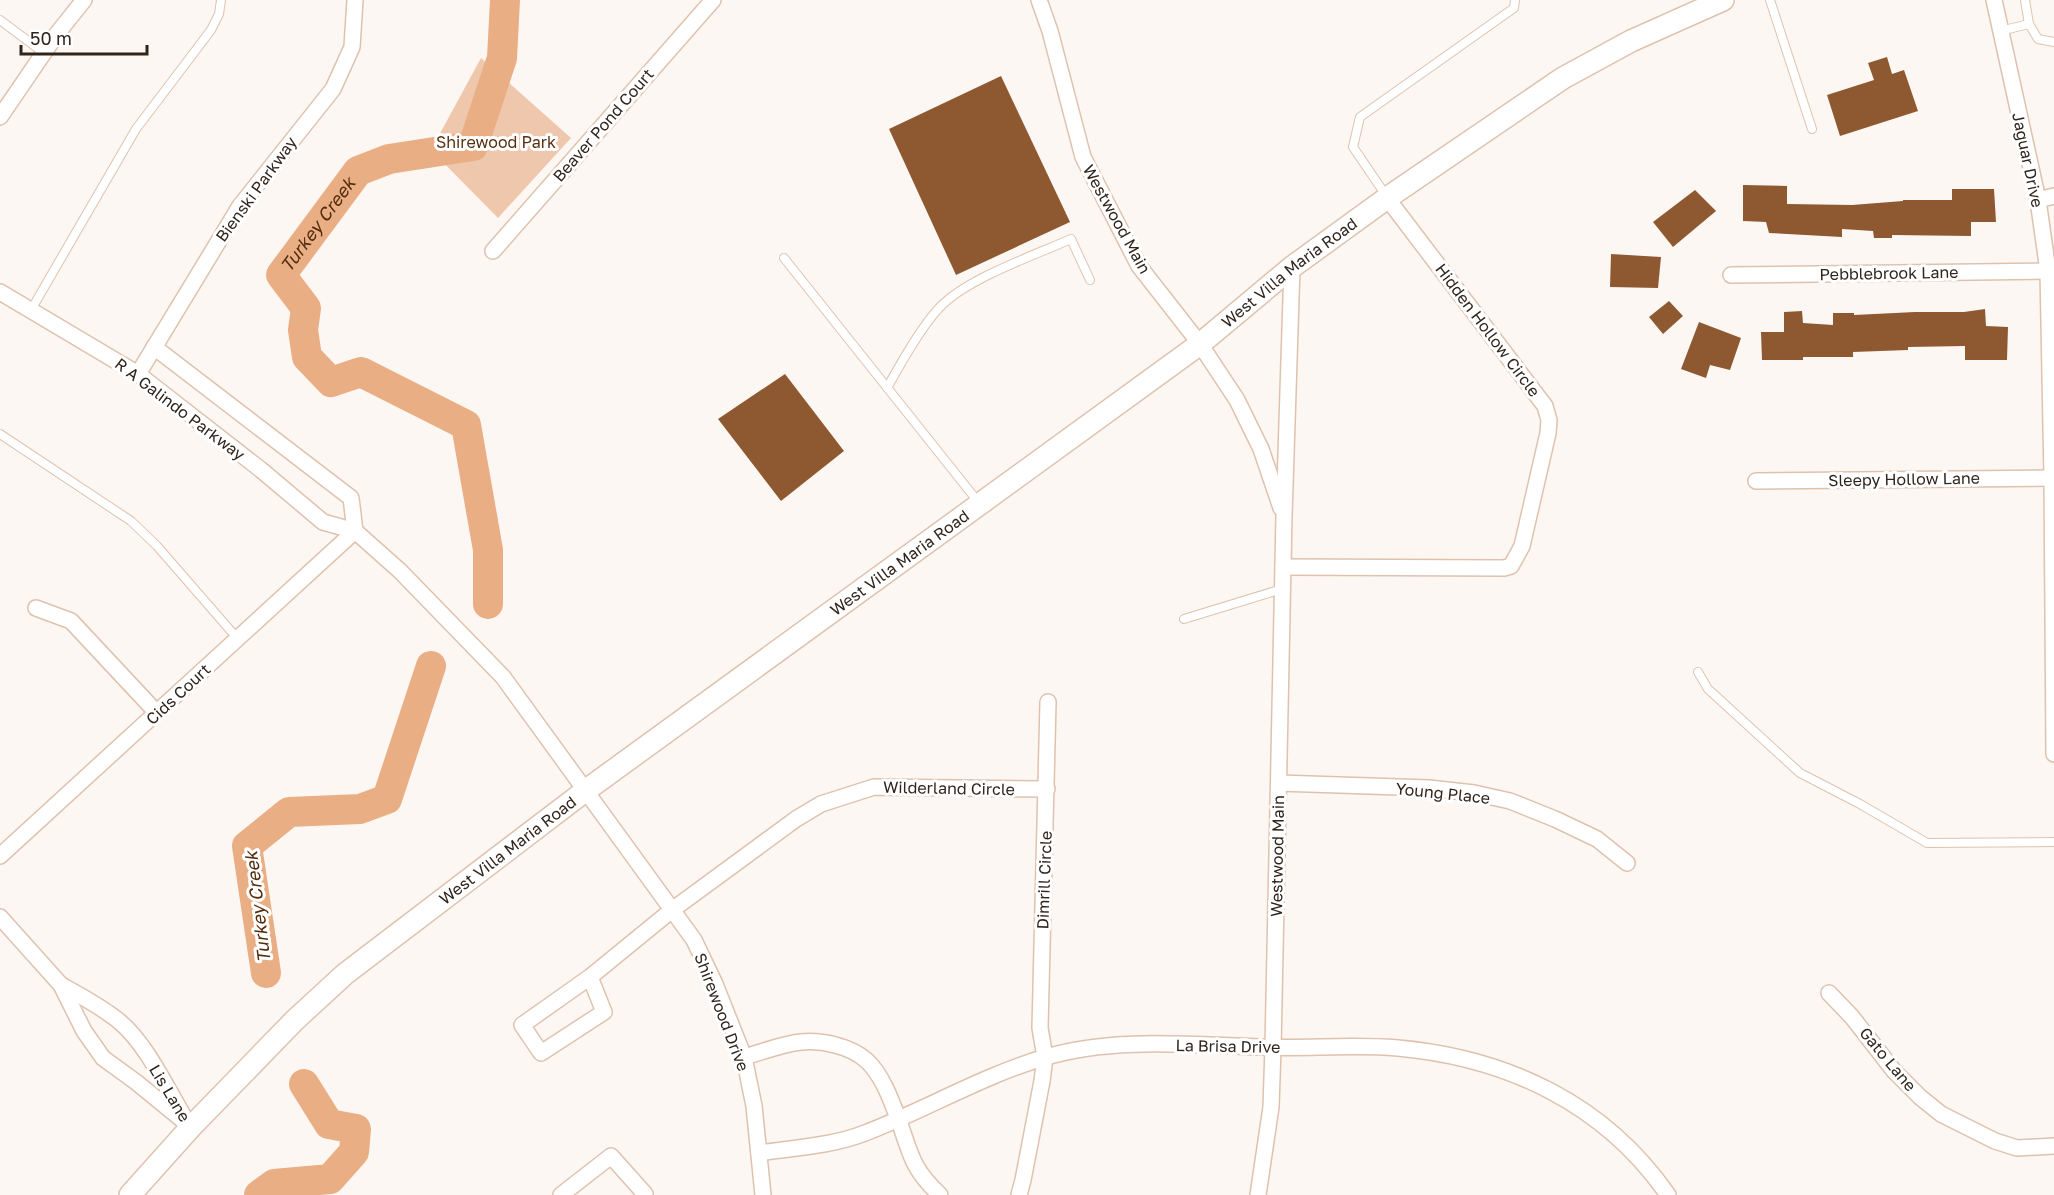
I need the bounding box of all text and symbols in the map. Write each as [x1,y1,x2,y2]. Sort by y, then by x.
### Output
scale bar [21,18,147,56]
text: 50 m [30,27,72,49]
street label: Beaver Pond Court [548,64,658,186]
street label: Jaguar Drive [2008,111,2048,209]
park label: Shirewood Park [436,132,556,152]
street label: Bienski Parkway [211,133,301,245]
street label: Westwood Main [1079,161,1155,277]
water label: Turkey Creek [275,171,361,276]
street label: West Villa Maria Road [1217,213,1361,332]
street label: Hidden Hollow Circle [1431,259,1545,401]
street label: Pebblebrook Lane [1819,262,1959,284]
street label: R A Galindo Parkway [111,354,249,464]
street label: Sleepy Hollow Lane [1828,468,1980,490]
street label: West Villa Maria Road [826,505,973,620]
street label: Cids Court [142,659,214,729]
street label: Wilderland Circle [883,777,1015,799]
street label: Young Place [1395,778,1491,808]
street label: West Villa Maria Road [435,791,580,909]
street label: Westwood Main [1266,795,1288,917]
street label: Dimrill Circle [1032,830,1056,930]
water label: Turkey Creek [239,848,275,964]
street label: Shirewood Drive [690,950,754,1074]
street label: Gato Lane [1855,1023,1921,1095]
street label: La Brisa Drive [1175,1035,1281,1057]
street label: Lis Lane [145,1061,195,1125]

